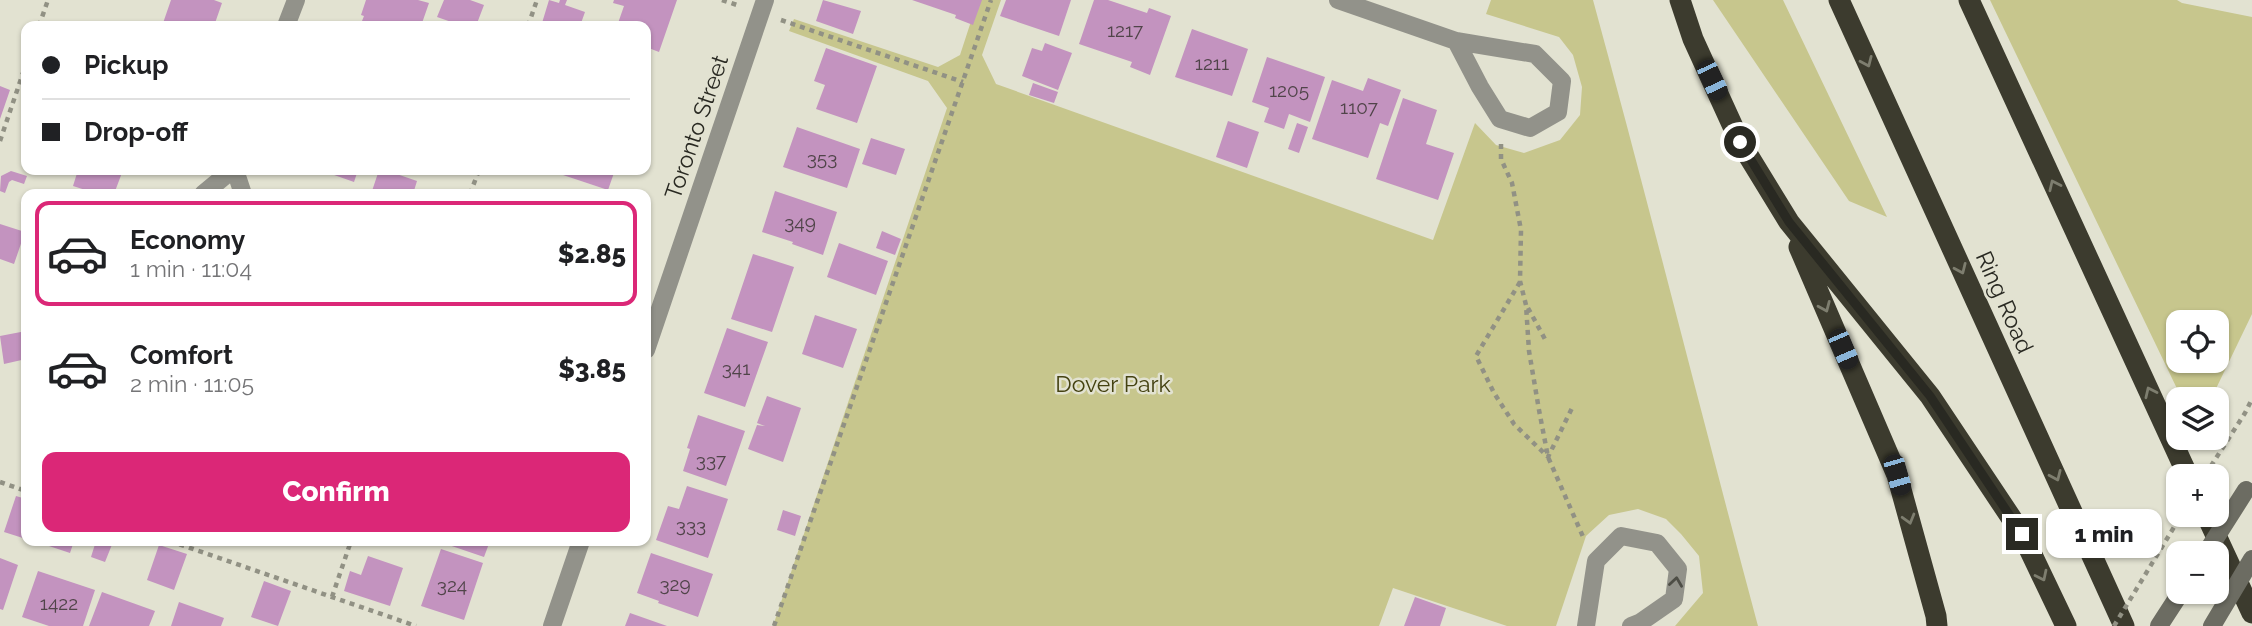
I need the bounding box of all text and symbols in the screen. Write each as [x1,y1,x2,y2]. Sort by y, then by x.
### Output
house number: 1217 [1107,19,1143,41]
text: Pickup [84,50,169,80]
street label: Toronto Street [659,51,733,203]
house number: 1211 [1195,52,1229,74]
one-way arrow [1859,55,1873,67]
car [1694,57,1731,103]
house number: 1205 [1269,79,1309,101]
house number: 1107 [1340,96,1378,118]
text: Drop-off [84,117,188,147]
route start [1724,126,1756,158]
house number: 353 [807,147,837,169]
one-way arrow [2048,180,2062,192]
house number: 349 [784,211,816,233]
icon: car [46,222,109,285]
text: Economy [130,225,245,255]
text: $2.85 [558,239,626,269]
street label: Ring Road [1971,247,2039,357]
text: 1 min · 11:04 [130,255,252,282]
one-way arrow [1953,262,1967,274]
one-way arrow [1817,301,1831,313]
map controls [2166,310,2229,604]
button: locate [2166,310,2229,373]
car [1826,326,1861,372]
icon: car [46,337,109,400]
text: Comfort [130,340,233,370]
text: $3.85 [558,354,626,384]
house number: 341 [722,357,750,379]
text: 2 min · 11:05 [130,370,254,397]
park label: Dover Park [1055,370,1171,397]
one-way arrow [2144,387,2158,399]
button: layers [2166,387,2229,450]
house number: 337 [696,449,726,471]
button: Confirm [42,452,630,532]
car [1882,452,1913,498]
button: + [2166,464,2229,527]
one-way arrow [2048,469,2062,481]
callout: 1 min [2046,510,2162,558]
one-way arrow [1901,512,1915,524]
house number: 333 [676,514,706,536]
route end [2006,518,2038,550]
text: 1 min [2074,520,2134,547]
button: − [2166,541,2229,604]
one-way arrow [2033,569,2047,581]
house number: 329 [659,573,691,595]
house number: 324 [437,574,467,596]
one-way arrow [1668,576,1683,588]
house number: 1422 [40,592,78,614]

